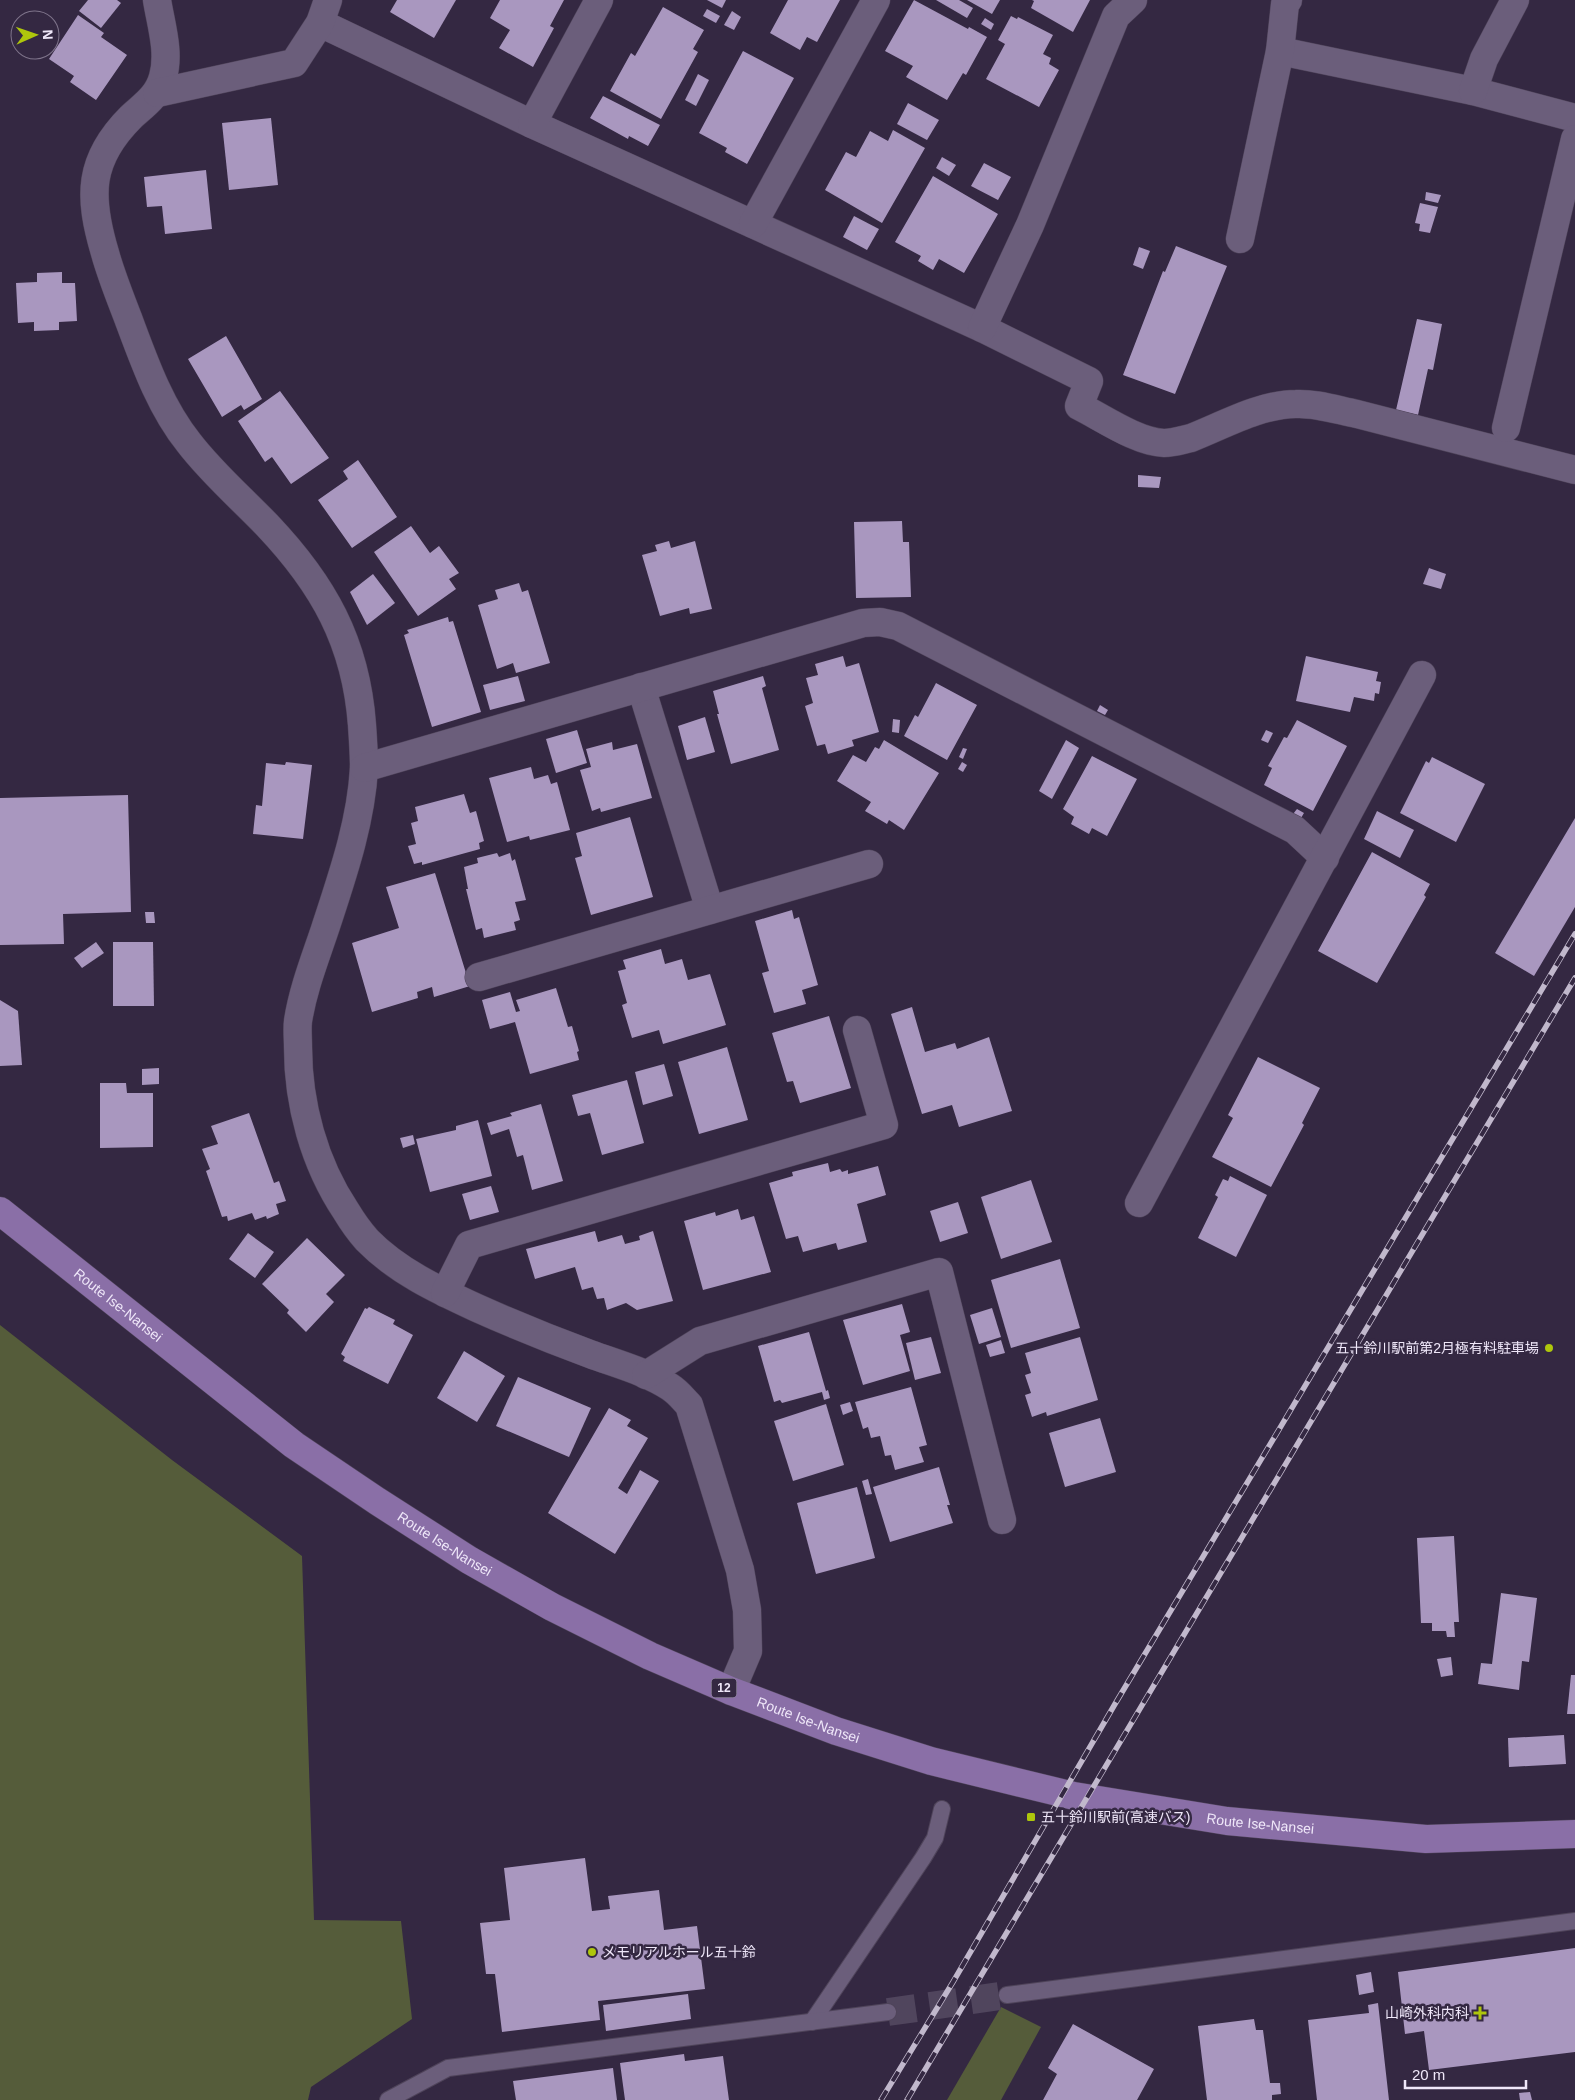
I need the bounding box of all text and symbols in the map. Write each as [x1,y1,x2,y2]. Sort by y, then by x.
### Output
north arrow [10,10,60,60]
text: N [40,29,56,40]
street label: Route Ise-Nansei [71,1265,165,1345]
place label: 五十鈴川駅前第2月極有料駐車場 [1335,1340,1539,1356]
marker: 五十鈴川駅前第2月極有料駐車場 [1543,1342,1555,1354]
street label: Route Ise-Nansei [395,1508,495,1579]
road number: 12 [712,1679,736,1698]
street label: Route Ise-Nansei [755,1694,862,1746]
place label: 五十鈴川駅前(高速バス) [1041,1809,1190,1825]
street label: Route Ise-Nansei [1205,1810,1315,1837]
marker: 五十鈴川駅前(高速バス) [1025,1811,1037,1823]
place label: メモリアルホール五十鈴 [602,1944,756,1960]
marker: メモリアルホール五十鈴 [586,1946,598,1958]
place label: 山崎外科内科 [1385,2005,1469,2021]
marker: 山崎外科内科 [1473,2006,1487,2020]
scale bar [1405,2058,1526,2090]
text: 20 m [1412,2066,1445,2083]

